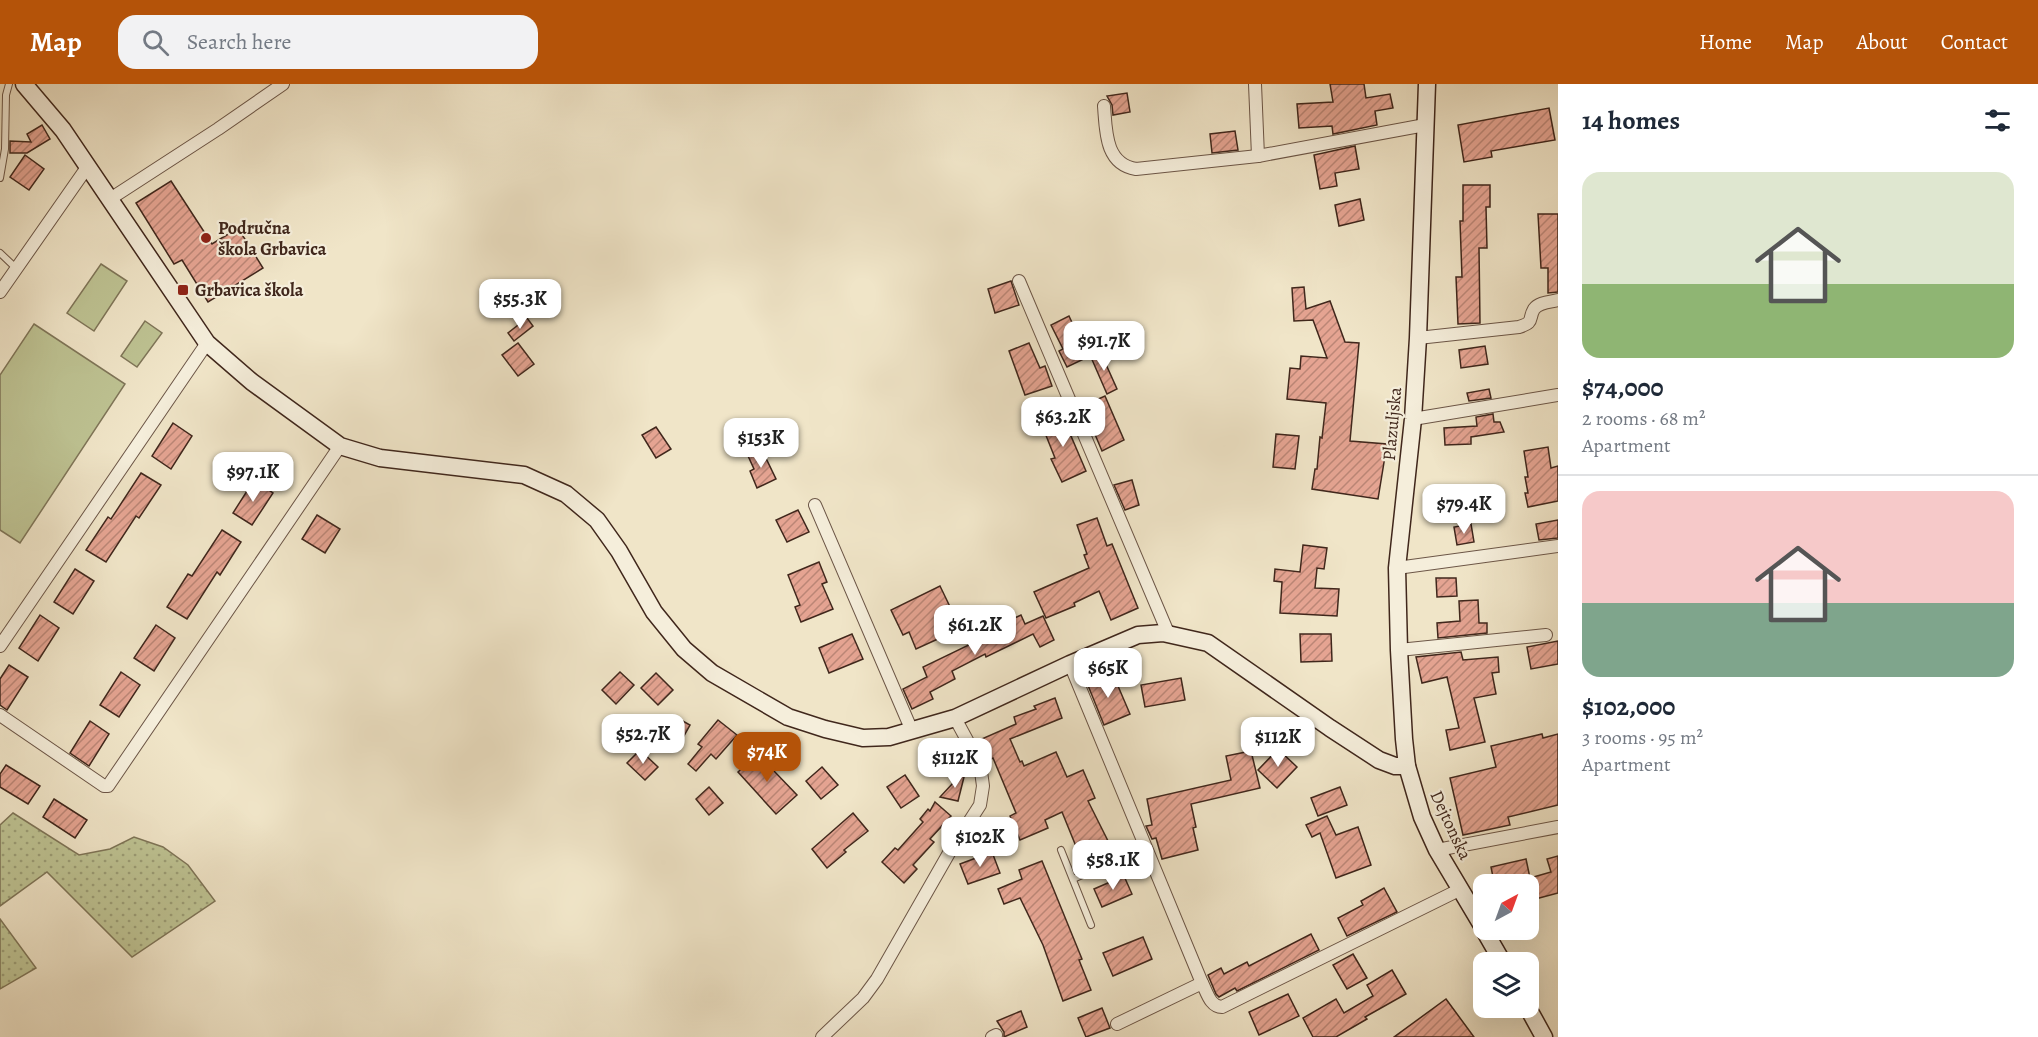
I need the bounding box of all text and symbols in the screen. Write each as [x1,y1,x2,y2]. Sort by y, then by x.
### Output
search box [118,15,538,69]
text: Map [30,23,82,61]
icon: search [139,26,172,59]
text: Search here [187,27,291,57]
text: Home [1699,28,1752,56]
text: Map [1785,28,1823,56]
text: About [1856,28,1908,56]
text: Contact [1941,28,2008,56]
text: 14 homes [1582,103,1680,138]
icon: filters [1981,104,2014,137]
icon: home [1744,211,1852,319]
place label: Područna škola Grbavica [218,216,327,261]
marker: Područna škola Grbavica [199,231,213,245]
place label: Grbavica škola [195,278,304,302]
pin: $55.3K [471,279,569,330]
marker: Grbavica škola [176,283,190,297]
text: $55.3K [493,285,547,312]
pin: $91.7K [1055,321,1153,372]
text: $91.7K [1078,327,1130,354]
text: $74,000 [1582,370,1664,405]
street label: Plazuljska [1377,386,1407,462]
pin: $63.2K [1014,397,1112,448]
text: $63.2K [1035,403,1091,430]
text: 2 rooms · 68 m² [1582,405,1706,432]
pin: $153K [719,418,803,469]
text: $153K [738,424,784,451]
text: Apartment [1582,432,1671,459]
pin: $97.1K [204,452,302,503]
text: $97.1K [227,458,279,485]
pin: $79.4K [1415,484,1513,535]
text: $79.4K [1436,490,1492,517]
icon: home [1744,530,1852,638]
pin: $61.2K [926,605,1024,656]
text: $61.2K [948,611,1002,638]
pin: $65K [1072,648,1144,699]
text: $65K [1088,654,1128,681]
text: $102,000 [1582,689,1675,724]
pin: $52.7K [594,714,692,765]
pin: $112K [1236,717,1320,768]
text: $52.7K [616,720,670,747]
text: $112K [1255,723,1301,750]
text: 3 rooms · 95 m² [1582,724,1703,751]
pin: $74K [731,732,803,783]
text: $74K [747,738,787,765]
pin: $112K [913,738,997,789]
text: $112K [932,744,978,771]
text: Apartment [1582,751,1671,778]
street label: Dejtonska [1424,786,1478,864]
pin: $102K [938,817,1022,868]
text: $102K [955,823,1005,850]
pin: $58.1K [1064,840,1162,891]
text: $58.1K [1086,846,1140,873]
north arrow [1473,874,1539,940]
map controls [1473,874,1539,1018]
button: layers [1473,952,1539,1018]

